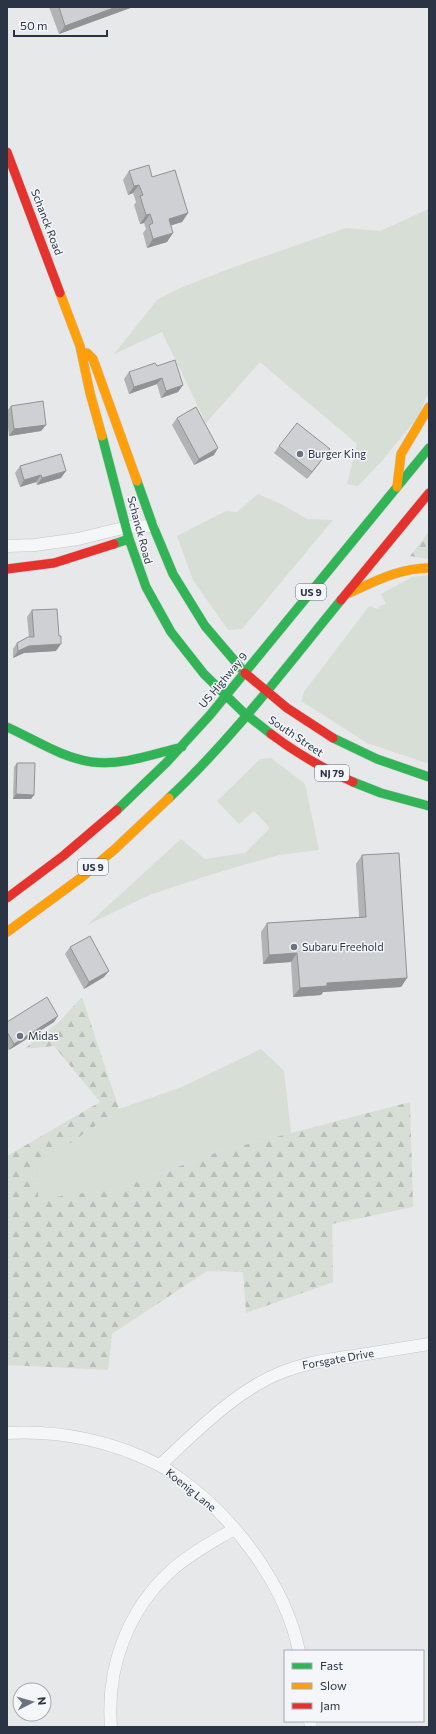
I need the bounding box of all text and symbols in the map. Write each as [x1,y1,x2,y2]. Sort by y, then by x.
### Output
scale bar [14,12,107,38]
text: 50 m [20,18,48,32]
street label: Schanck Road [29,187,66,257]
place label: Burger King [308,447,366,460]
marker: Burger King [295,449,305,459]
street label: Schanck Road [125,495,156,565]
road number: US 9 [296,584,326,600]
street label: US Highway 9 [196,649,250,710]
street label: South Street [266,713,327,759]
road number: NJ 79 [315,765,349,781]
road number: US 9 [78,859,108,875]
place label: Subaru Freehold [302,940,383,953]
marker: Subaru Freehold [289,942,299,952]
place label: Midas [28,1029,58,1042]
marker: Midas [15,1031,25,1041]
street label: Forsgate Drive [301,1346,375,1371]
street label: Koenig Lane [164,1465,219,1514]
legend [284,1650,424,1722]
text: Fast [320,1658,343,1672]
text: Slow [320,1678,347,1692]
north arrow [12,1682,52,1722]
text: N [36,1696,49,1706]
text: Jam [320,1698,340,1713]

